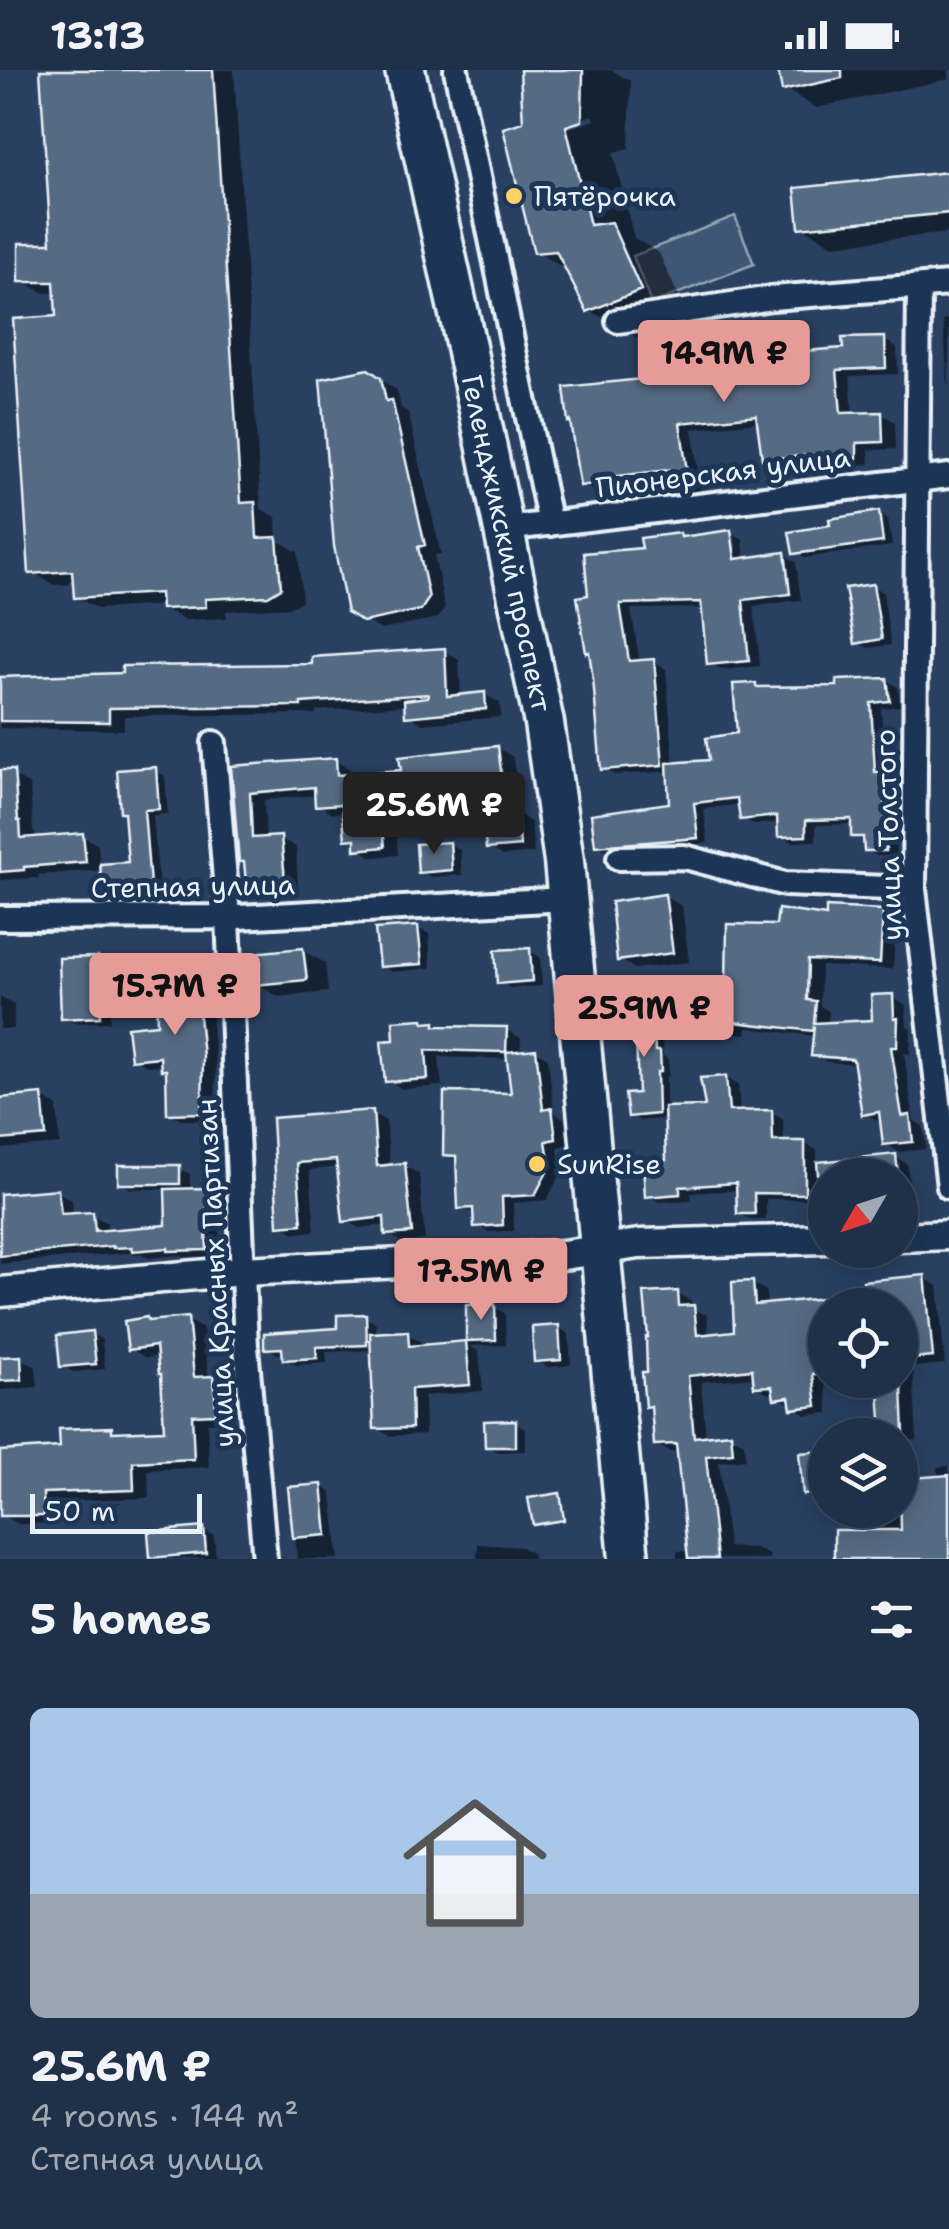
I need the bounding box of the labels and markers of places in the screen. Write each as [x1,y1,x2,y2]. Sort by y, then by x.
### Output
place label: Пятёрочка [534,177,676,215]
marker: Пятёрочка [503,185,525,207]
pin: 14.9M ₽ [632,320,816,405]
pin: 25.6M ₽ [342,772,526,857]
pin: 15.7M ₽ [83,953,267,1038]
pin: 25.9M ₽ [552,975,736,1060]
place label: SunRise [557,1145,661,1183]
marker: SunRise [526,1153,548,1175]
pin: 17.5M ₽ [389,1238,573,1323]

